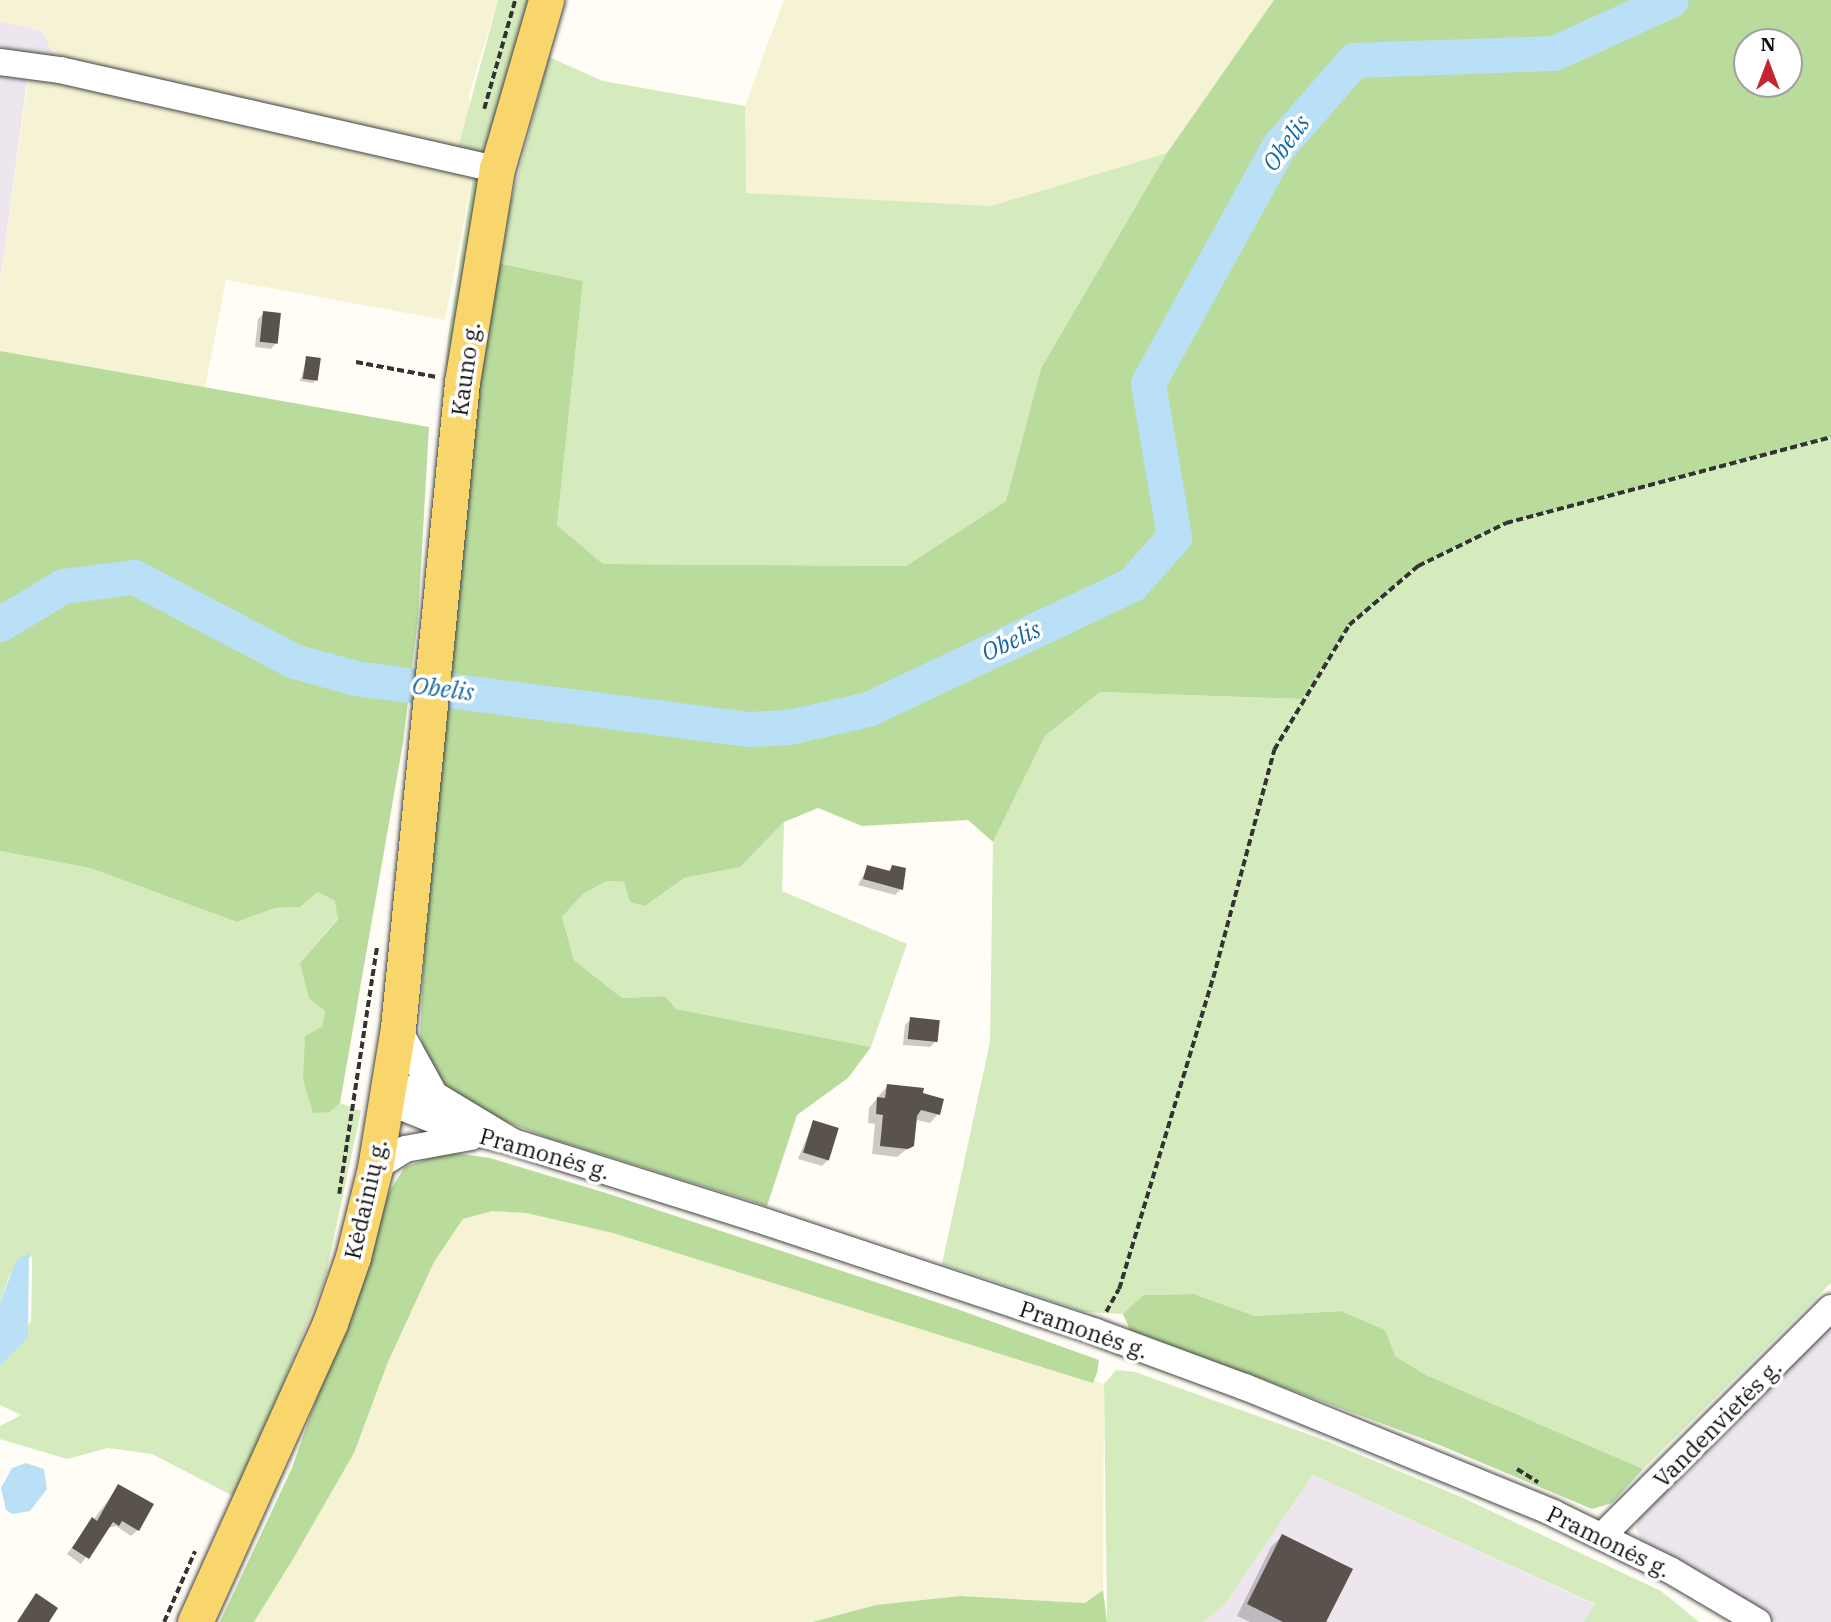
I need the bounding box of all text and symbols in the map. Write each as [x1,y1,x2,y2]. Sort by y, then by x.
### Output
north arrow [1733,28,1803,98]
text: N [1760,32,1776,56]
water label: Obelis [1256,109,1316,177]
street label: Kauno g. [445,320,485,418]
water label: Obelis [977,615,1045,667]
water label: Obelis [410,671,476,707]
street label: Pramonės g. [477,1121,613,1185]
street label: Kėdainių g. [338,1136,392,1262]
street label: Pramonės g. [1016,1294,1152,1364]
street label: Vandenvietės g. [1647,1353,1787,1493]
street label: Pramonės g. [1543,1499,1675,1583]

